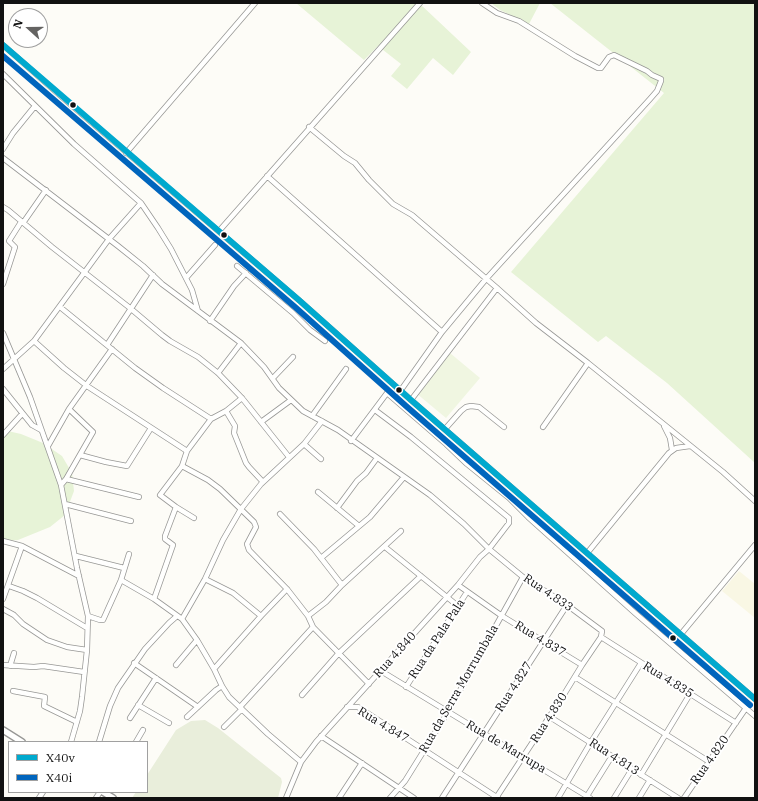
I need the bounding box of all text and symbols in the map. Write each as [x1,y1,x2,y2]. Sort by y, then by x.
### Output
north arrow [8,8,48,48]
text: N [10,17,26,31]
unlabelled marker [68,100,78,110]
unlabelled marker [219,230,229,240]
unlabelled marker [394,385,404,395]
street label: Rua 4.833 [520,571,576,615]
street label: Rua da Pala Pala [406,596,468,682]
street label: Rua 4.837 [512,618,568,660]
street label: Rua da Serra Morrumbala [416,622,502,756]
street label: Rua 4.840 [371,629,419,681]
unlabelled marker [668,633,678,643]
street label: Rua 4.827 [492,659,536,715]
street label: Rua 4.835 [640,659,696,701]
street label: Rua 4.830 [527,690,571,746]
street label: Rua 4.847 [355,704,411,746]
street label: Rua de Marrupa [463,717,549,777]
street label: Rua 4.820 [688,733,732,787]
street label: Rua 4.813 [586,735,642,779]
legend [8,741,148,793]
text: X40v [46,750,75,765]
text: X40i [46,770,72,785]

